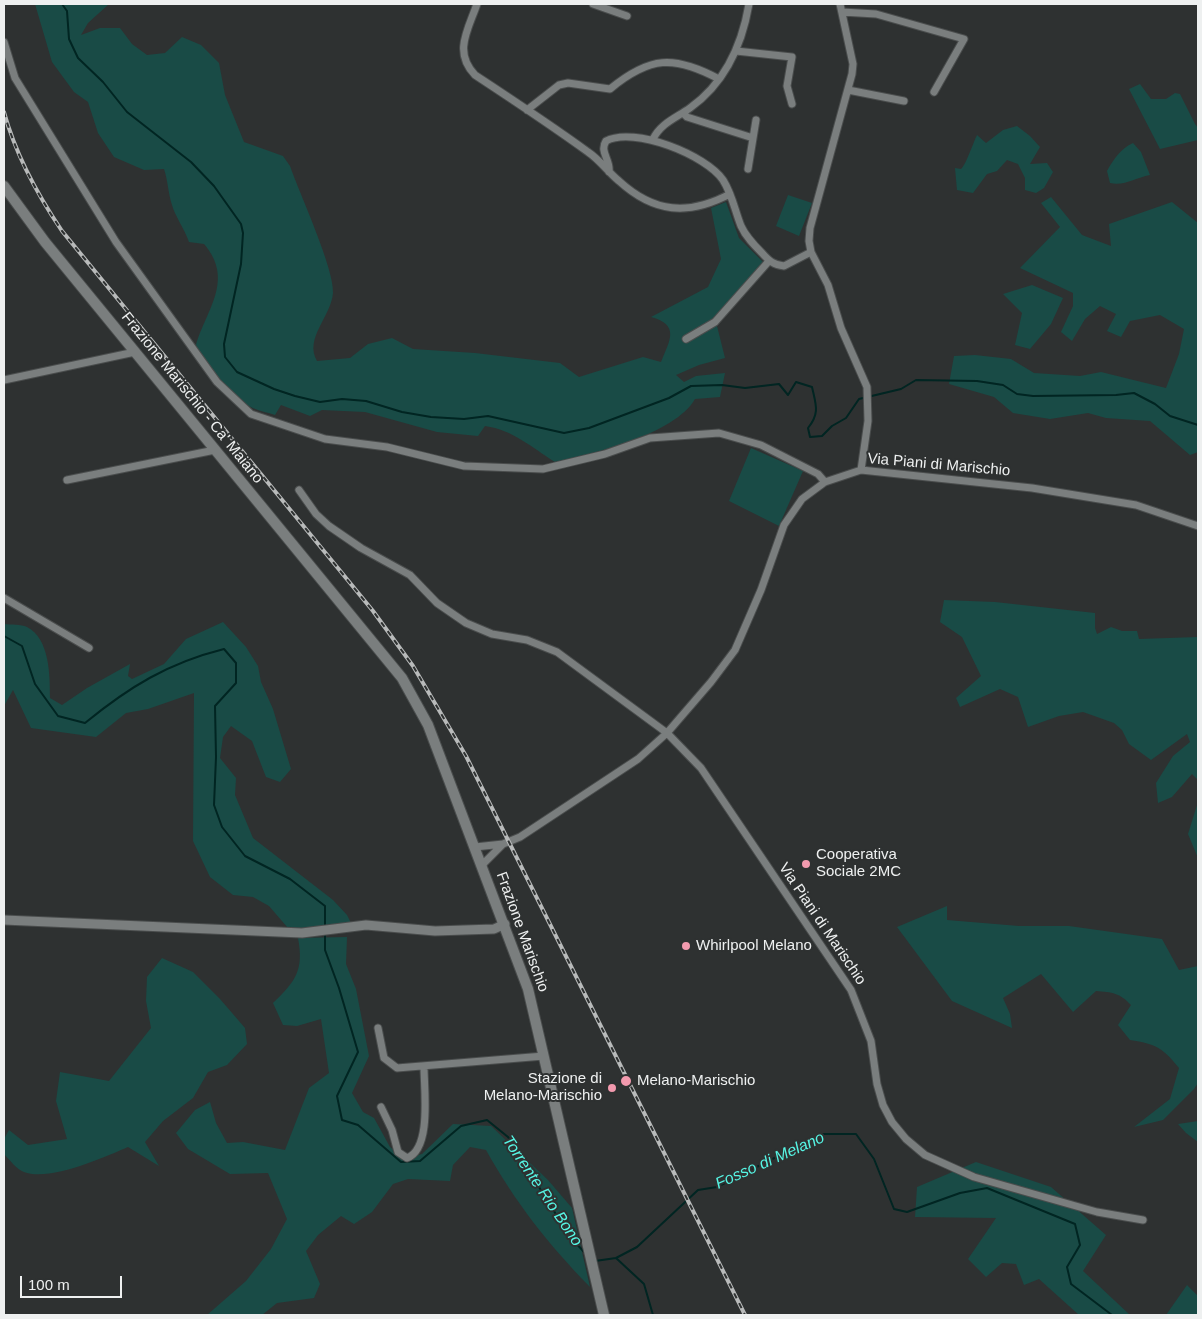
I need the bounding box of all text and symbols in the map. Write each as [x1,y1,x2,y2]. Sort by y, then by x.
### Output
street label: Frazione Marischio - Ca' Maiano [117,309,267,487]
street label: Via Piani di Marischio [867,450,1011,480]
place label: Cooperativa Sociale 2MC [816,846,901,881]
marker: Cooperativa Sociale 2MC [800,858,812,870]
street label: Via Piani di Marischio [775,860,869,988]
street label: Frazione Marischio [492,869,552,995]
place label: Whirlpool Melano [696,937,812,955]
marker: Whirlpool Melano [680,940,692,952]
place label: Stazione di Melano-Marischio [484,1070,602,1105]
place label: Melano-Marischio [637,1072,755,1090]
marker: Melano-Marischio [619,1074,633,1088]
marker: Stazione di Melano-Marischio [606,1082,618,1094]
water label: Fosso di Melano [712,1128,828,1194]
water label: Torrente Rio Bono [498,1132,586,1250]
scale bar [22,1266,125,1298]
text: 100 m [28,1276,70,1293]

